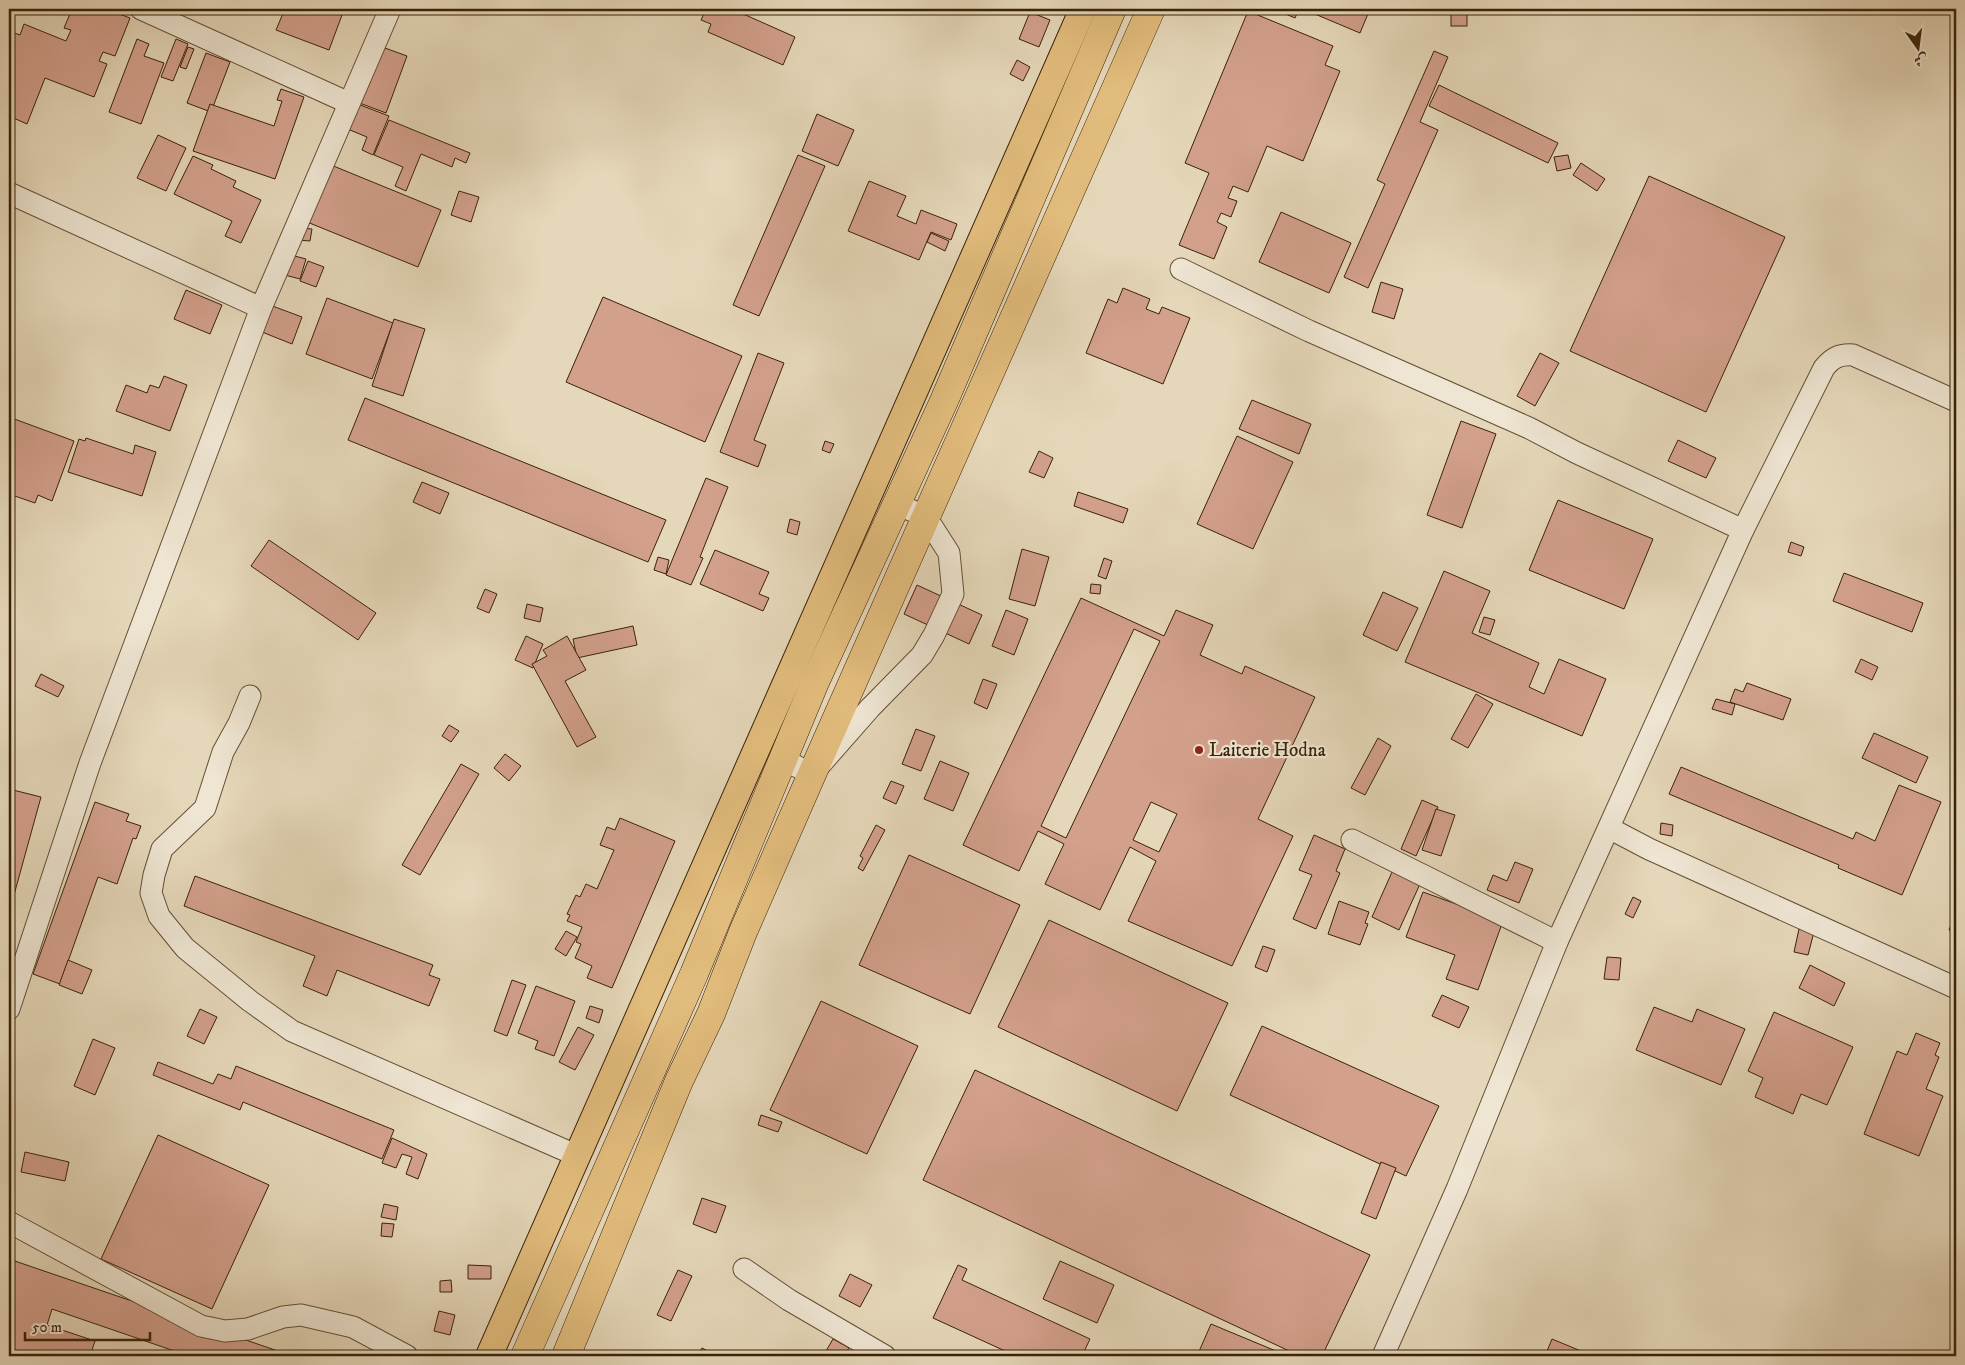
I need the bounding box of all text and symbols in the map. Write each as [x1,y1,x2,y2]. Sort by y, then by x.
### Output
north arrow [1892,22,1942,72]
text: ش [1912,49,1930,70]
place label: Laiterie Hodna [1209,739,1326,762]
marker: Laiterie Hodna [1193,744,1205,756]
scale bar [25,1310,150,1342]
text: 50 m [32,1318,62,1337]

